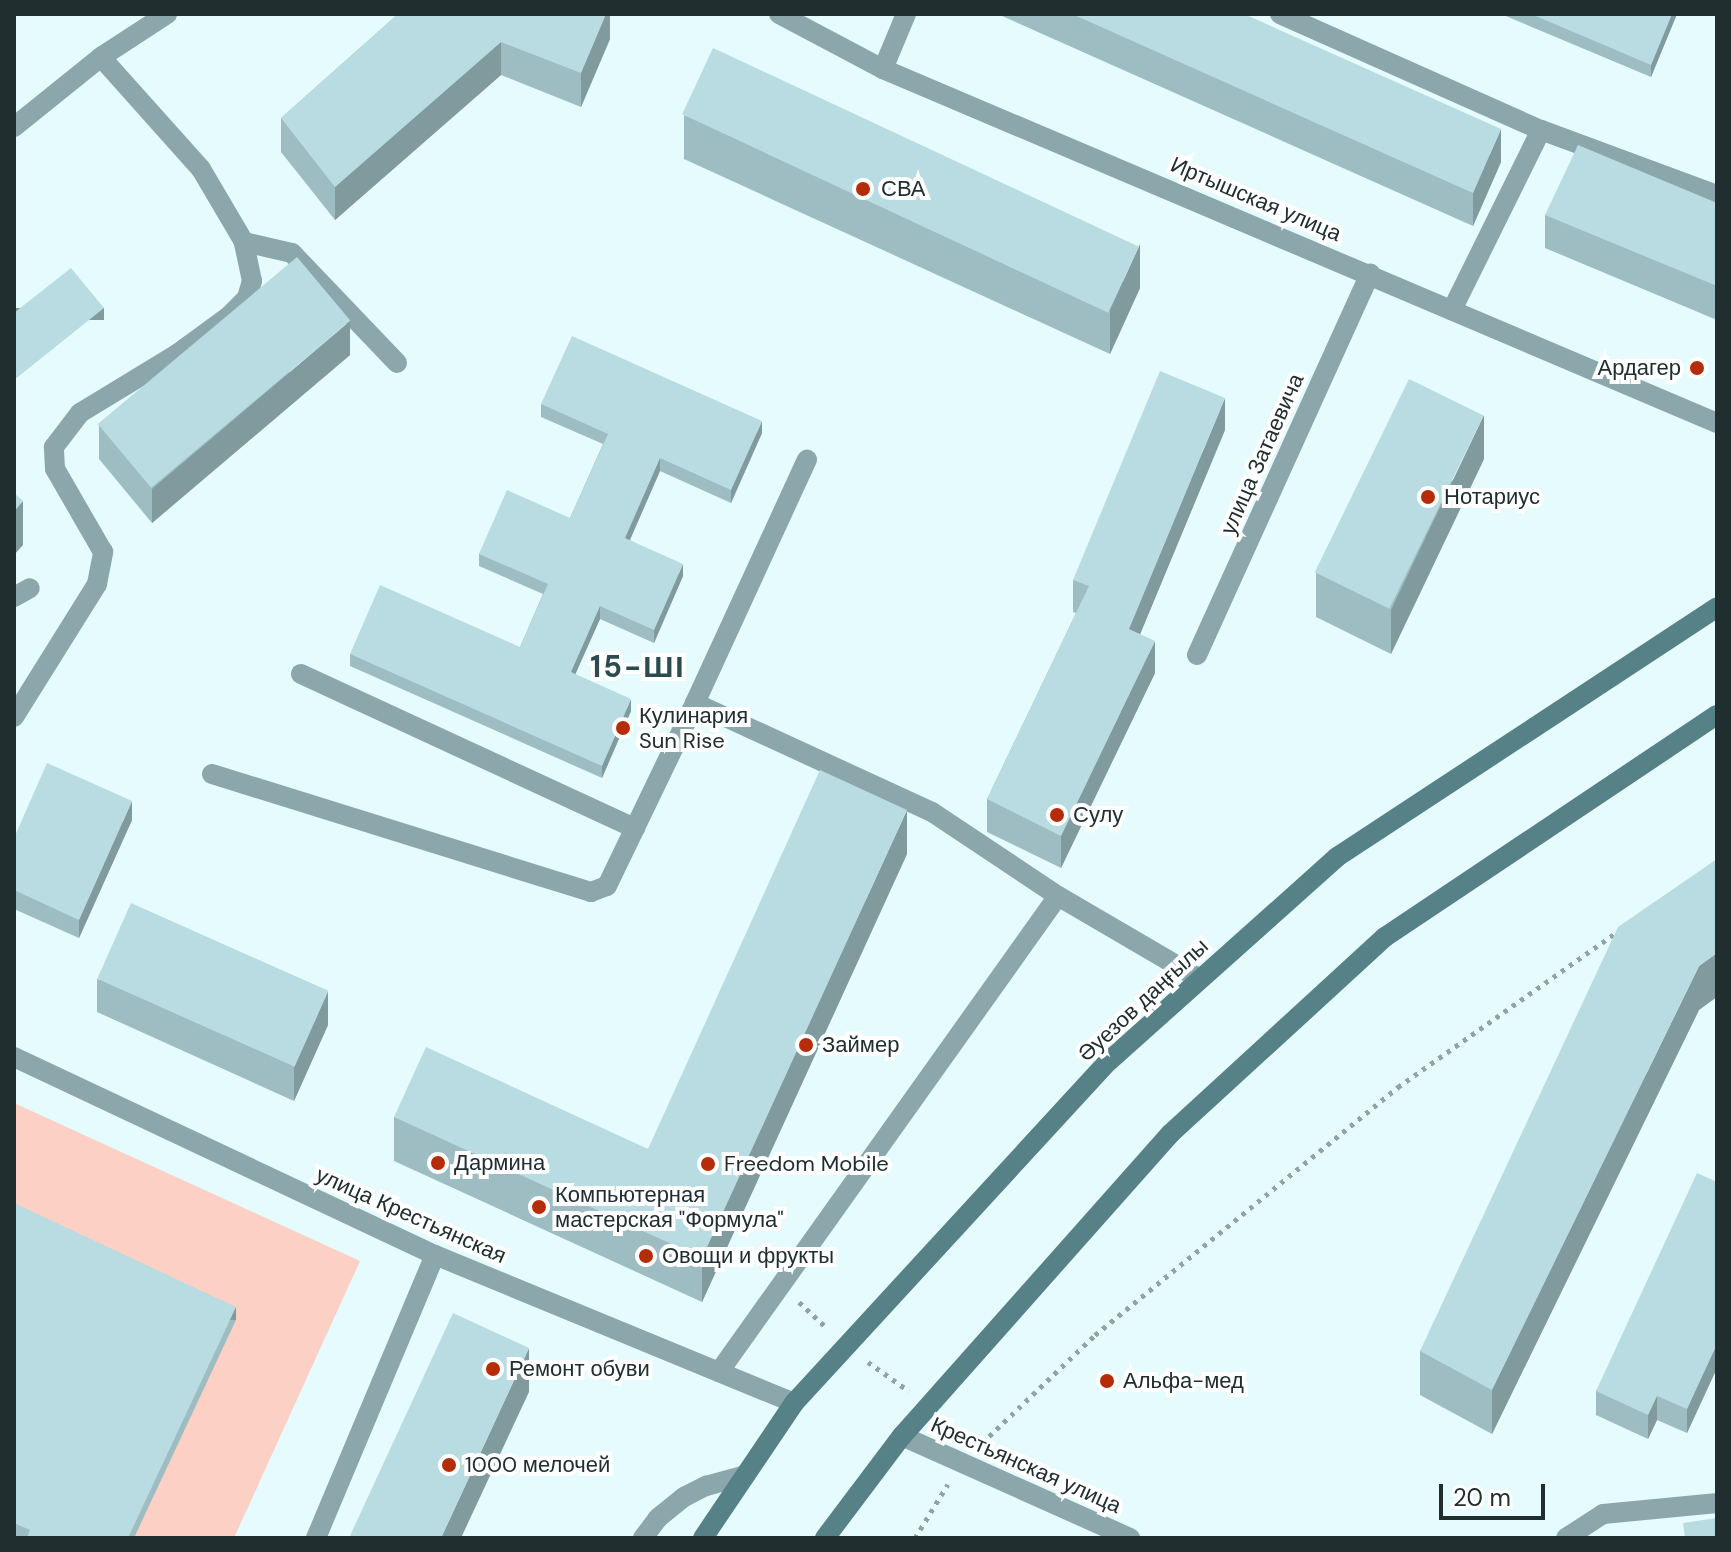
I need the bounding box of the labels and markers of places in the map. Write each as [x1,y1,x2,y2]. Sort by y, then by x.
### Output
place label: СВА [881,176,926,202]
marker: СВА [852,178,874,200]
place label: Ардагер [1598,355,1681,381]
marker: Ардагер [1688,359,1706,377]
place label: Нотариус [1444,484,1540,510]
marker: Нотариус [1419,488,1437,506]
place label: Кулинария Sun Rise [639,702,748,754]
marker: Кулинария Sun Rise [614,719,632,737]
place label: Сулу [1073,802,1123,828]
marker: Сулу [1048,806,1066,824]
place label: Займер [822,1032,899,1058]
marker: Займер [797,1036,815,1054]
place label: Дармина [454,1150,545,1176]
place label: Freedom Mobile [724,1151,889,1177]
marker: Дармина [429,1154,447,1172]
marker: Freedom Mobile [699,1155,717,1173]
place label: Компьютерная мастерская "Формула" [555,1181,784,1232]
marker: Компьютерная мастерская "Формула" [530,1198,548,1216]
place label: Овощи и фрукты [662,1243,834,1269]
marker: Овощи и фрукты [637,1247,655,1265]
place label: Ремонт обуви [509,1356,650,1382]
marker: Ремонт обуви [484,1360,502,1378]
place label: Альфа-мед [1123,1368,1244,1394]
marker: Альфа-мед [1098,1372,1116,1390]
place label: 1000 мелочей [465,1452,610,1478]
marker: 1000 мелочей [440,1456,458,1474]

